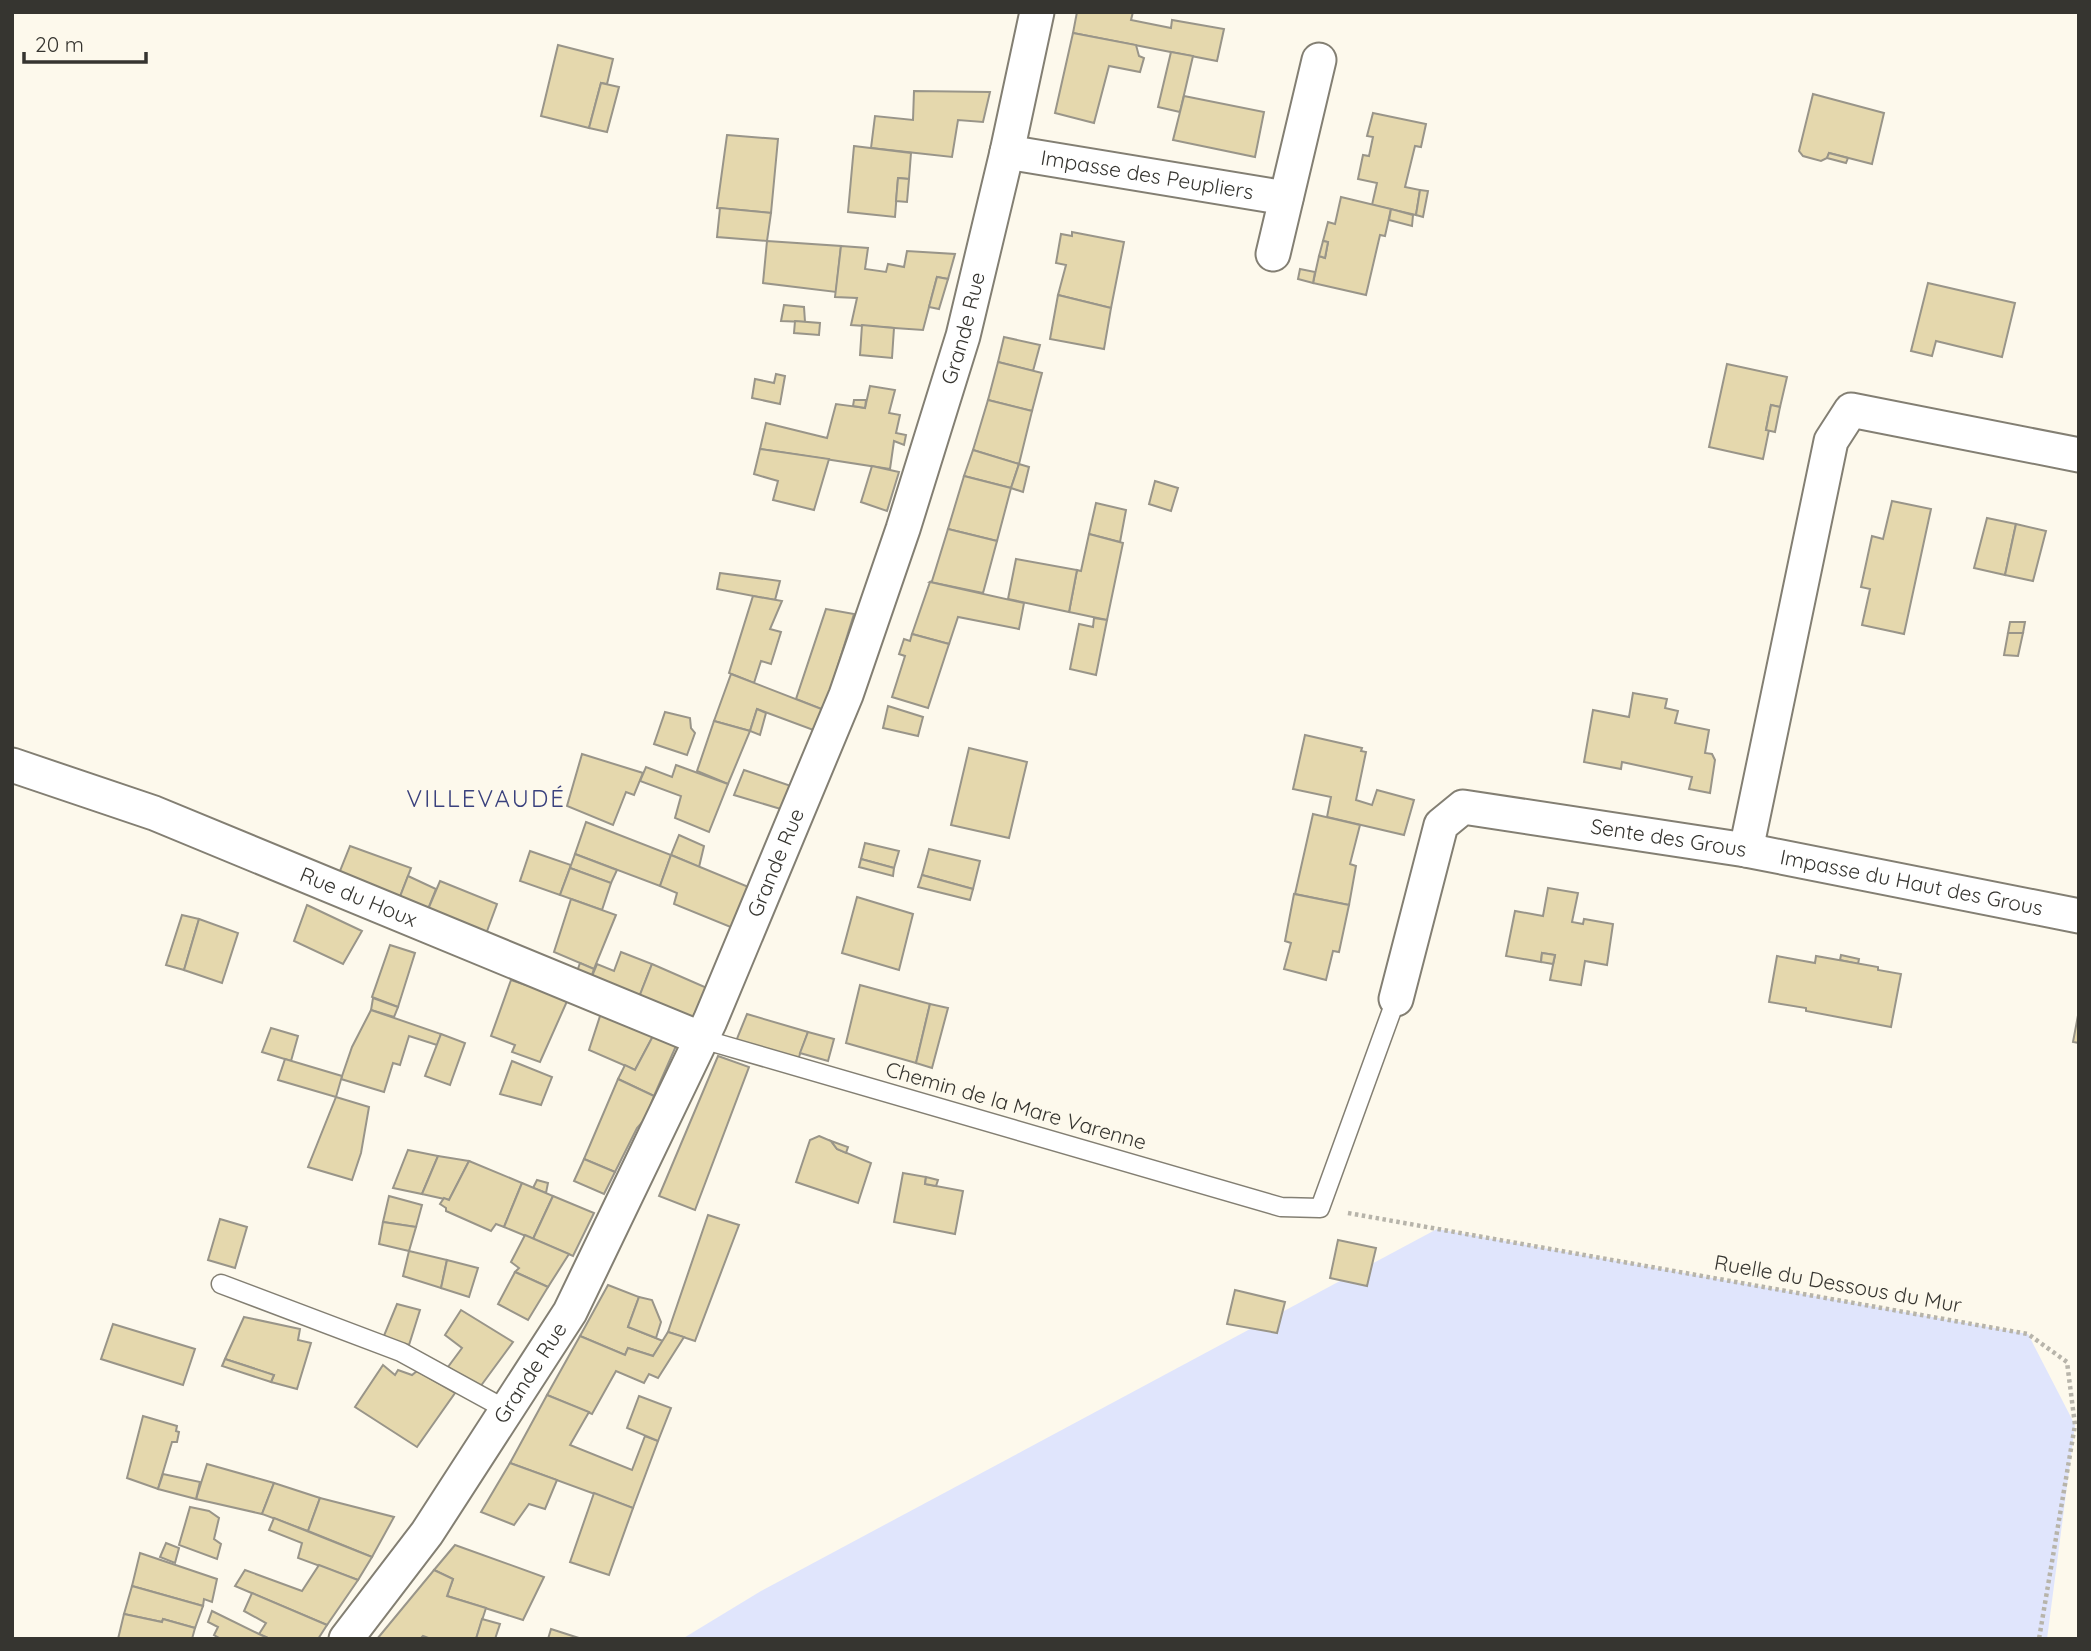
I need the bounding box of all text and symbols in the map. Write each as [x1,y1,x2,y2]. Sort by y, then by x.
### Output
scale bar [24,21,147,65]
text: 20 m [35,31,84,57]
street label: Impasse des Peupliers [1039,144,1256,204]
street label: Grande Rue [935,269,990,387]
district label: VILLEVAUDÉ [406,783,566,813]
street label: Grande Rue [741,804,809,921]
street label: Sente des Grous [1589,813,1748,862]
street label: Impasse du Haut des Grous [1778,843,2045,921]
street label: Rue du Houx [296,861,421,932]
street label: Chemin de la Mare Varenne [883,1055,1150,1155]
street label: Ruelle du Dessous du Mur [1712,1248,1964,1318]
street label: Grande Rue [487,1317,572,1428]

